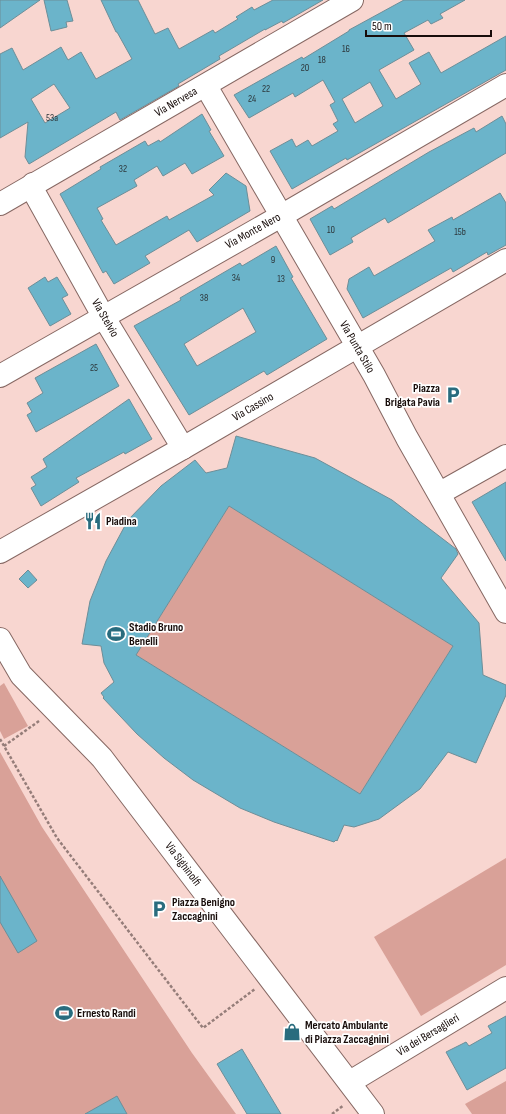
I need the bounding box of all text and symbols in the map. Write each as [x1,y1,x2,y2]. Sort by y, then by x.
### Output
scale bar [366,12,491,38]
text: 50 m [372,19,392,34]
house number: 16 [342,43,350,55]
house number: 18 [318,54,326,66]
house number: 20 [301,62,309,74]
house number: 22 [262,83,270,95]
street label: Via Nervesa [152,84,200,120]
house number: 24 [248,93,256,105]
house number: 53a [46,112,58,124]
house number: 32 [119,163,127,175]
street label: Via Monte Nero [223,210,283,252]
house number: 10 [327,224,335,236]
house number: 15b [454,226,466,238]
house number: 9 [271,254,275,266]
house number: 34 [232,272,240,284]
house number: 13 [277,273,285,285]
house number: 38 [200,292,208,304]
street label: Via Stelvio [88,296,122,340]
street label: Via Punta Stilo [336,318,378,376]
house number: 25 [90,362,98,374]
place label: Piazza Brigata Pavia [385,381,440,410]
parking icon: Piazza Brigata Pavia [443,385,463,405]
street label: Via Cassino [230,389,276,425]
restaurant icon: Piadina [83,511,103,531]
place label: Piadina [106,514,137,529]
place label: Stadio Bruno Benelli [129,620,183,649]
sports icon: Stadio Bruno Benelli [106,624,126,644]
street label: Via Sighinolfi [162,839,204,889]
place label: Piazza Benigno Zaccagnini [172,895,235,924]
parking icon: Piazza Benigno Zaccagnini [149,899,169,919]
sports icon: Ernesto Randi [54,1003,74,1023]
place label: Ernesto Randi [77,1006,136,1021]
street label: Via dei Bersaglieri [394,1010,462,1060]
place label: Mercato Ambulante di Piazza Zaccagnini [305,1018,389,1047]
shop icon: Mercato Ambulante di Piazza Zaccagnini [282,1022,302,1042]

